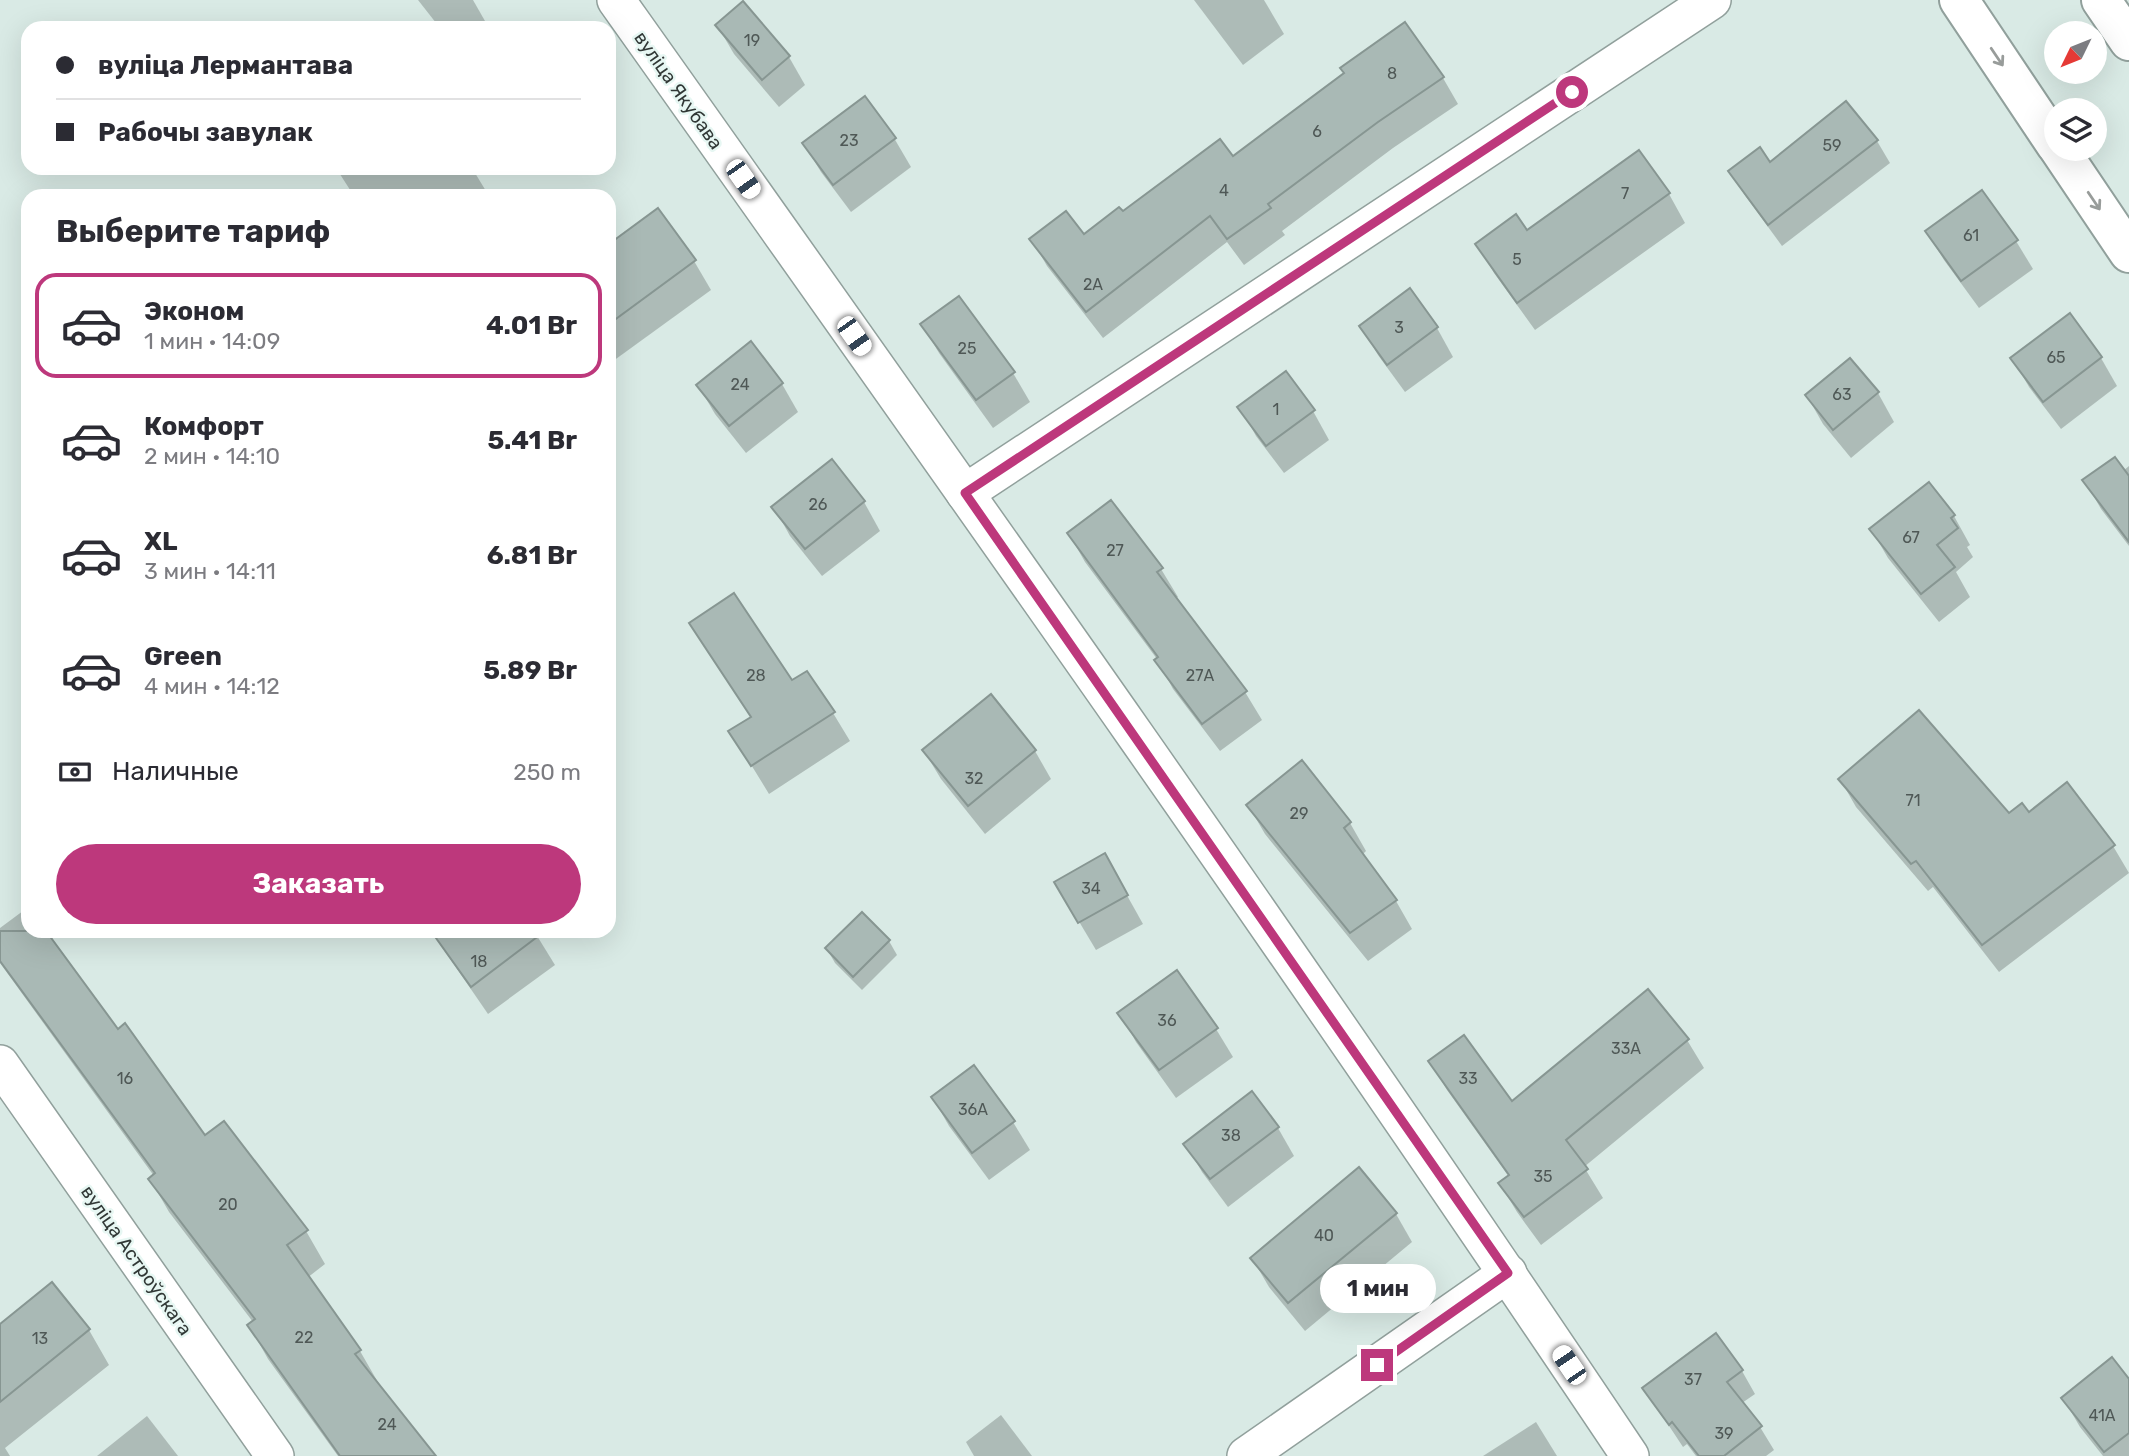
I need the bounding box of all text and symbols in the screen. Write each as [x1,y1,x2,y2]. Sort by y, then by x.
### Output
north arrow [2044,21,2107,84]
map controls [2044,21,2107,161]
street label: вуліца Якубава [629,27,728,154]
house number: 19 [744,31,760,50]
one-way arrow [1990,47,2004,66]
text: вуліца Лермантава [98,50,353,81]
house number: 8 [1387,64,1397,83]
route start [1556,76,1588,108]
button: layers [2044,98,2107,161]
text: Рабочы завулак [98,117,313,148]
house number: 6 [1312,122,1322,141]
house number: 23 [839,131,859,150]
house number: 59 [1823,136,1842,155]
car [723,156,764,202]
house number: 4 [1219,181,1229,200]
house number: 7 [1621,184,1629,203]
one-way arrow [2087,191,2101,210]
text: Выберите тариф [56,212,330,250]
house number: 61 [1963,226,1979,245]
house number: 5 [1512,250,1522,269]
house number: 2А [1083,275,1103,294]
icon: car [60,294,123,357]
text: Эконом [144,296,244,327]
text: 4.01 Br [486,310,577,341]
car [834,313,875,359]
house number: 3 [1394,318,1404,337]
text: 1 мин · 14:09 [144,327,280,355]
house number: 25 [958,339,976,358]
house number: 65 [2046,348,2066,367]
house number: 24 [730,375,750,394]
house number: 63 [1832,385,1852,404]
house number: 1 [1273,400,1279,419]
icon: car [60,409,123,472]
text: Комфорт [144,411,264,442]
text: 5.41 Br [487,425,577,456]
text: 2 мин · 14:10 [144,442,280,470]
house number: 26 [808,495,828,514]
icon: car [60,524,123,587]
text: XL [144,526,177,557]
house number: 67 [1902,528,1920,547]
text: 6.81 Br [487,540,577,571]
house number: 27 [1106,541,1124,560]
text: 3 мин · 14:11 [144,557,276,585]
icon: car [60,639,123,702]
text: Green [144,641,222,672]
text: 5.89 Br [483,655,577,686]
house number: 28 [746,666,766,685]
house number: 27А [1186,666,1214,685]
text: 4 мин · 14:12 [144,672,280,700]
icon: cash [56,753,94,791]
text: Наличные [112,756,239,787]
text: 250 m [513,758,581,786]
house number: 32 [964,769,984,788]
house number: 71 [1905,791,1921,810]
house number: 29 [1290,804,1308,823]
button: Заказать [56,844,581,924]
house number: 34 [1081,879,1101,898]
house number: 18 [470,952,488,971]
house number: 36 [1157,1011,1177,1030]
house number: 33А [1611,1039,1641,1058]
house number: 16 [117,1069,134,1088]
house number: 33 [1458,1069,1478,1088]
house number: 36А [958,1100,988,1119]
house number: 38 [1221,1126,1241,1145]
house number: 35 [1533,1167,1553,1186]
street label: вуліца Астроўскага [76,1181,197,1340]
house number: 20 [218,1195,238,1214]
house number: 40 [1314,1226,1334,1245]
callout: 1 мин [1319,1264,1435,1312]
text: 1 мин [1347,1274,1409,1302]
house number: 22 [295,1328,313,1347]
house number: 13 [32,1329,48,1348]
car [1549,1342,1590,1388]
route end [1361,1349,1393,1381]
house number: 37 [1684,1370,1702,1389]
house number: 41А [2088,1406,2116,1425]
house number: 24 [377,1415,397,1434]
house number: 39 [1714,1424,1734,1443]

